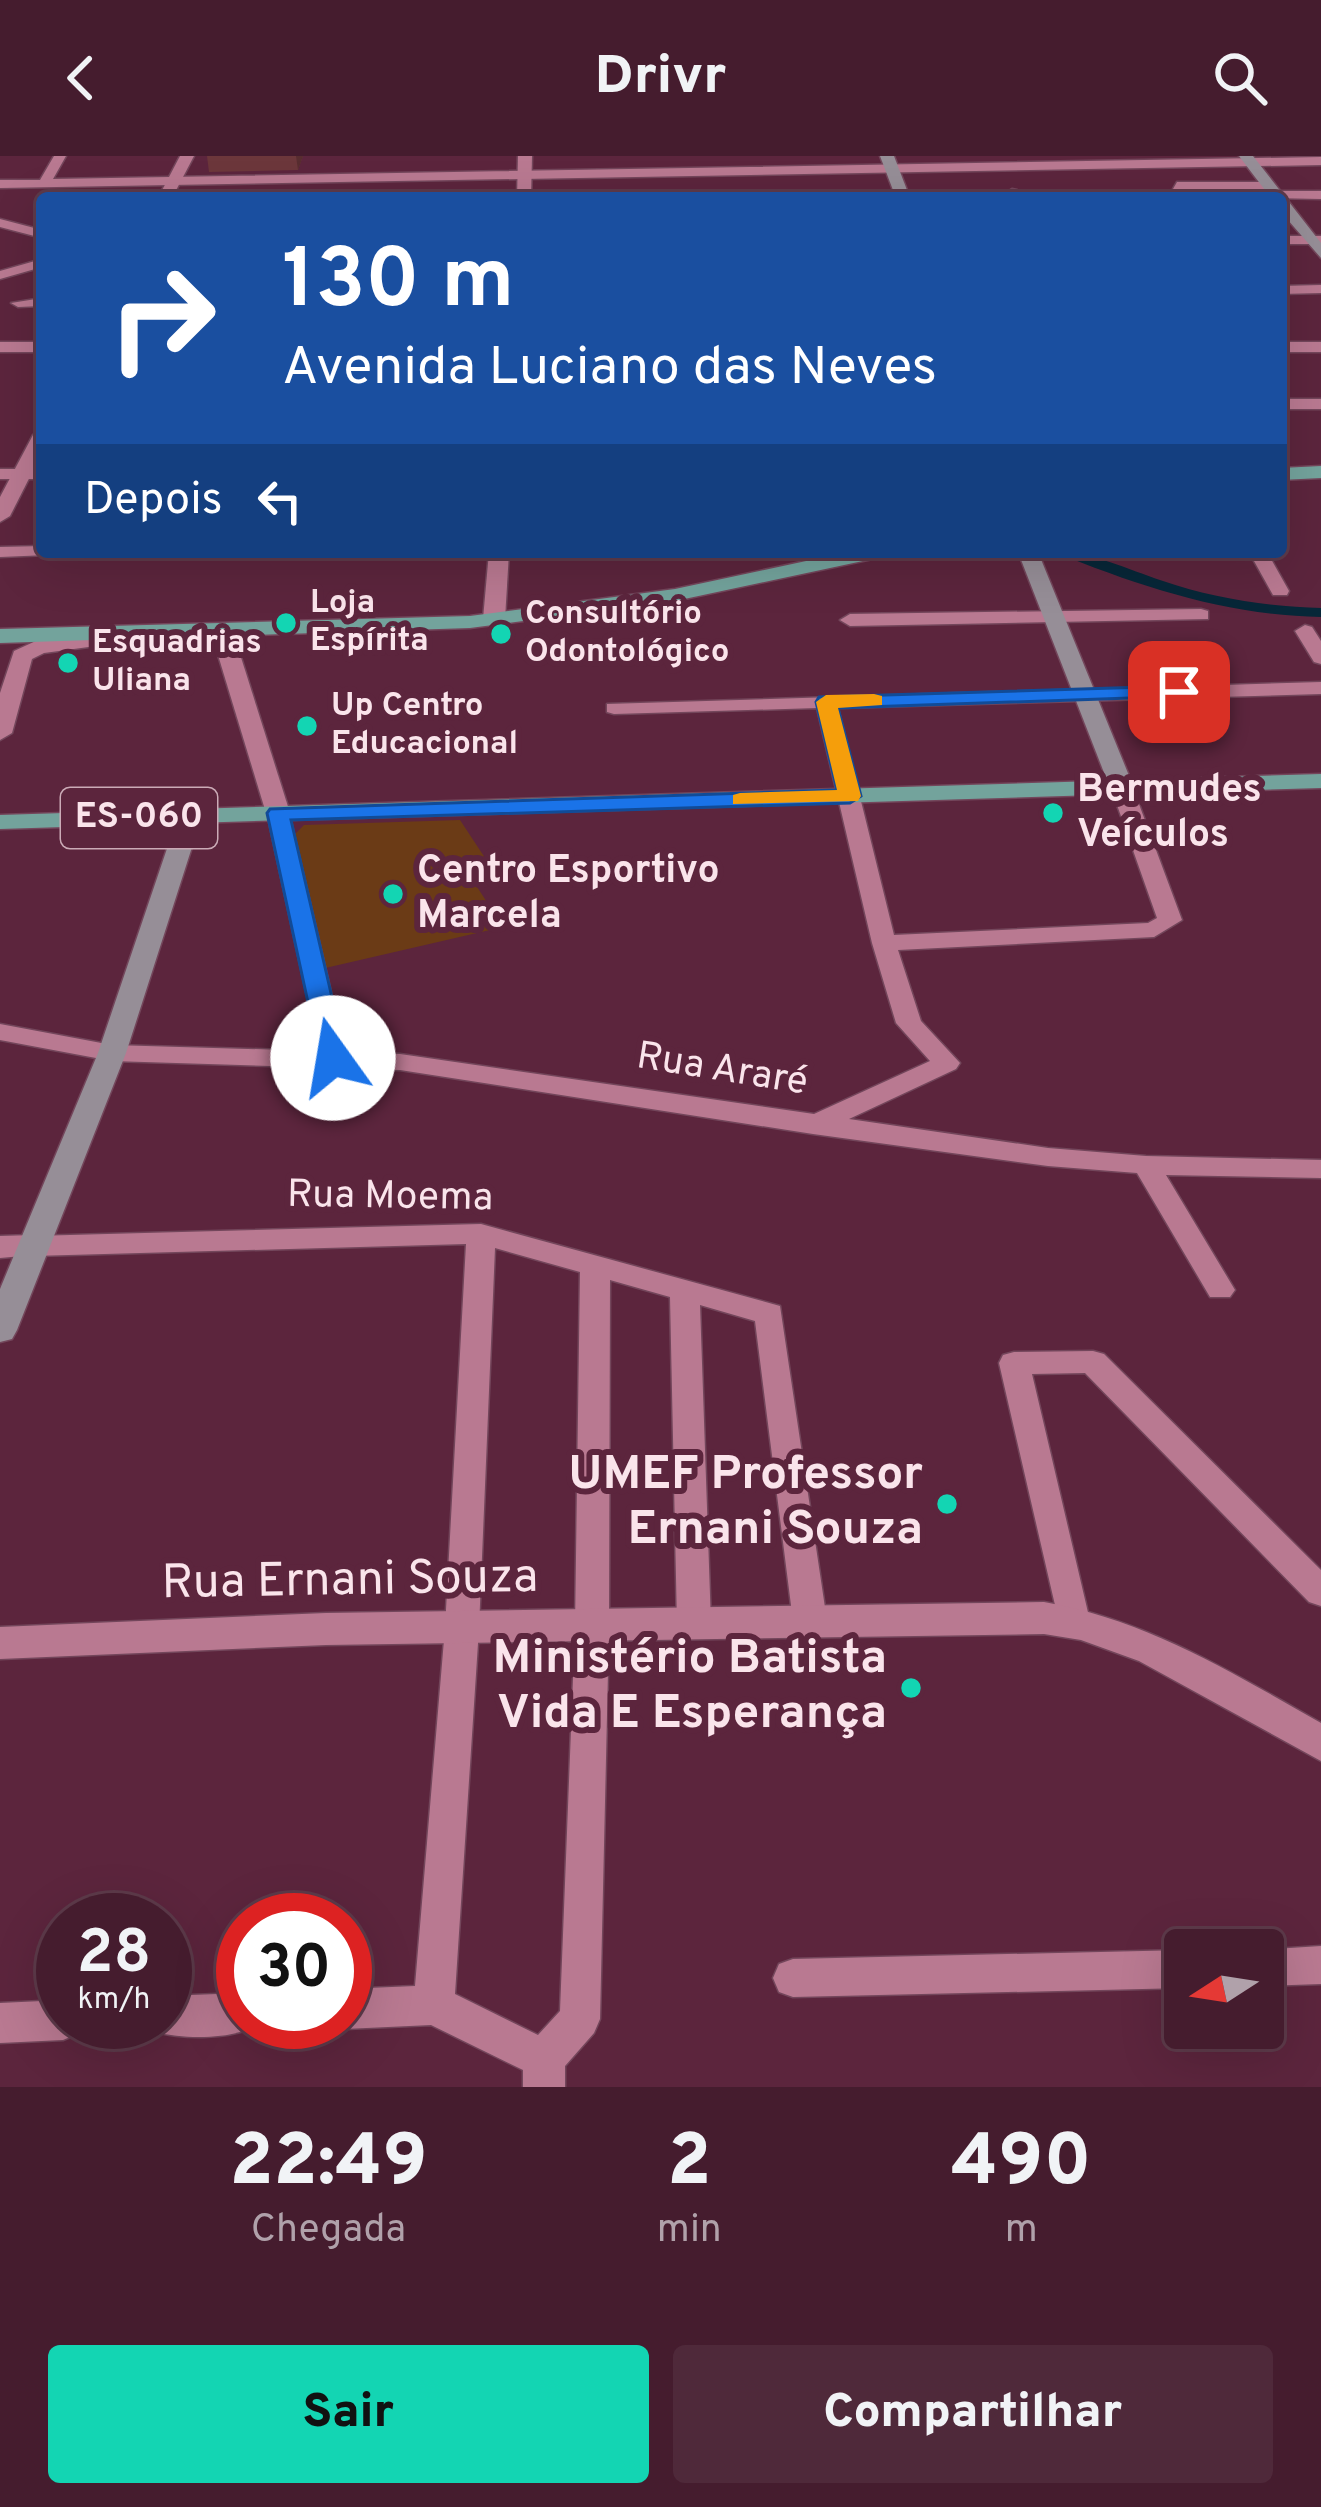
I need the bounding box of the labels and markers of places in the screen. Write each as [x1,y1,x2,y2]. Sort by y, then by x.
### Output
place label: Loja Espírita [310,583,429,663]
place label: Consultório Odontológico [525,594,729,674]
marker: Loja Espírita [273,610,299,636]
marker: Consultório Odontológico [488,621,514,647]
place label: Esquadrias Uliana [92,623,262,703]
pin [1128,641,1230,743]
marker: Esquadrias Uliana [55,650,81,676]
place label: Up Centro Educacional [331,686,518,766]
marker: Up Centro Educacional [294,713,320,739]
place label: Bermudes Veículos [1077,767,1262,861]
marker: Bermudes Veículos [1040,800,1066,826]
place label: Centro Esportivo Marcela [417,848,720,942]
marker: Centro Esportivo Marcela [380,881,406,907]
place label: UMEF Professor Ernani Souza [568,1446,923,1561]
marker: UMEF Professor Ernani Souza [934,1491,960,1517]
place label: Ministério Batista Vida E Esperança [493,1630,887,1745]
marker: Ministério Batista Vida E Esperança [898,1675,924,1701]

